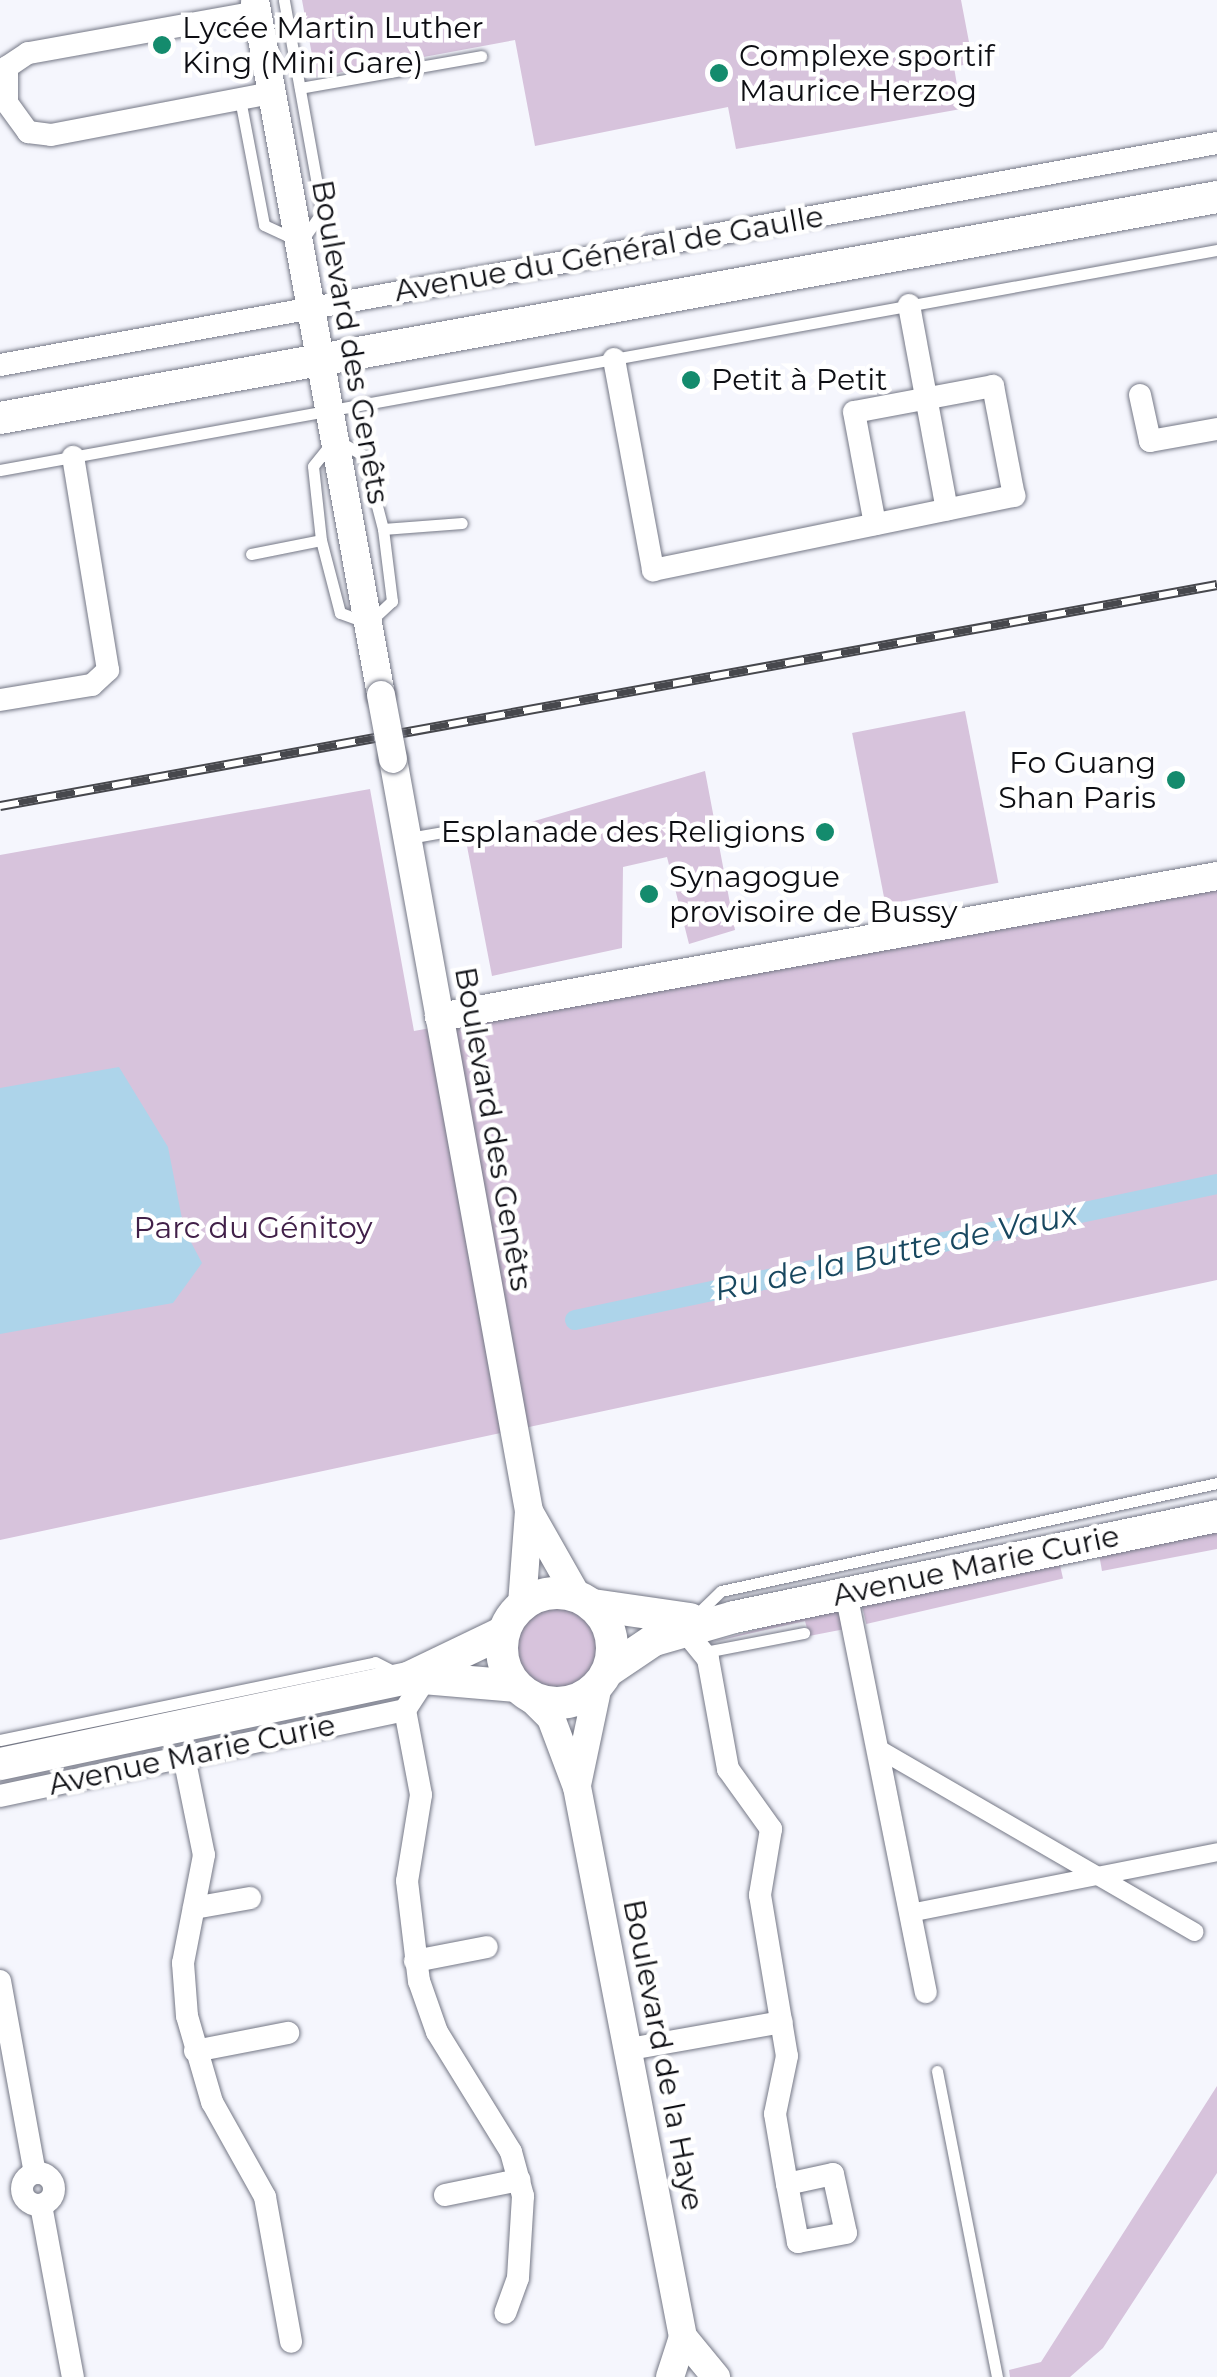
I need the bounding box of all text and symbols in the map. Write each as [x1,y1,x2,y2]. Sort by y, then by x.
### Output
place label: Lycée Martin Luther King (Mini Gare) [182,10,484,80]
marker: Lycée Martin Luther King (Mini Gare) [151,34,173,56]
place label: Complexe sportif Maurice Herzog [739,38,994,108]
marker: Complexe sportif Maurice Herzog [708,62,730,84]
street label: Boulevard des Genêts [304,177,396,507]
street label: Avenue du Général de Gaulle [392,198,826,310]
place label: Petit à Petit [711,362,887,398]
marker: Petit à Petit [680,369,702,391]
place label: Fo Guang Shan Paris [998,745,1156,816]
marker: Fo Guang Shan Paris [1165,769,1187,791]
place label: Esplanade des Religions [441,814,805,850]
marker: Esplanade des Religions [814,821,836,843]
place label: Synagogue provisoire de Bussy [669,859,957,930]
marker: Synagogue provisoire de Bussy [638,883,660,905]
street label: Boulevard des Genêts [447,964,539,1294]
water label: Ru de la Butte de Vaux [711,1195,1081,1309]
park label: Parc du Génitoy [133,1210,373,1246]
street label: Avenue Marie Curie [829,1518,1123,1614]
street label: Avenue Marie Curie [45,1707,339,1803]
street label: Boulevard de la Haye [615,1896,711,2214]

